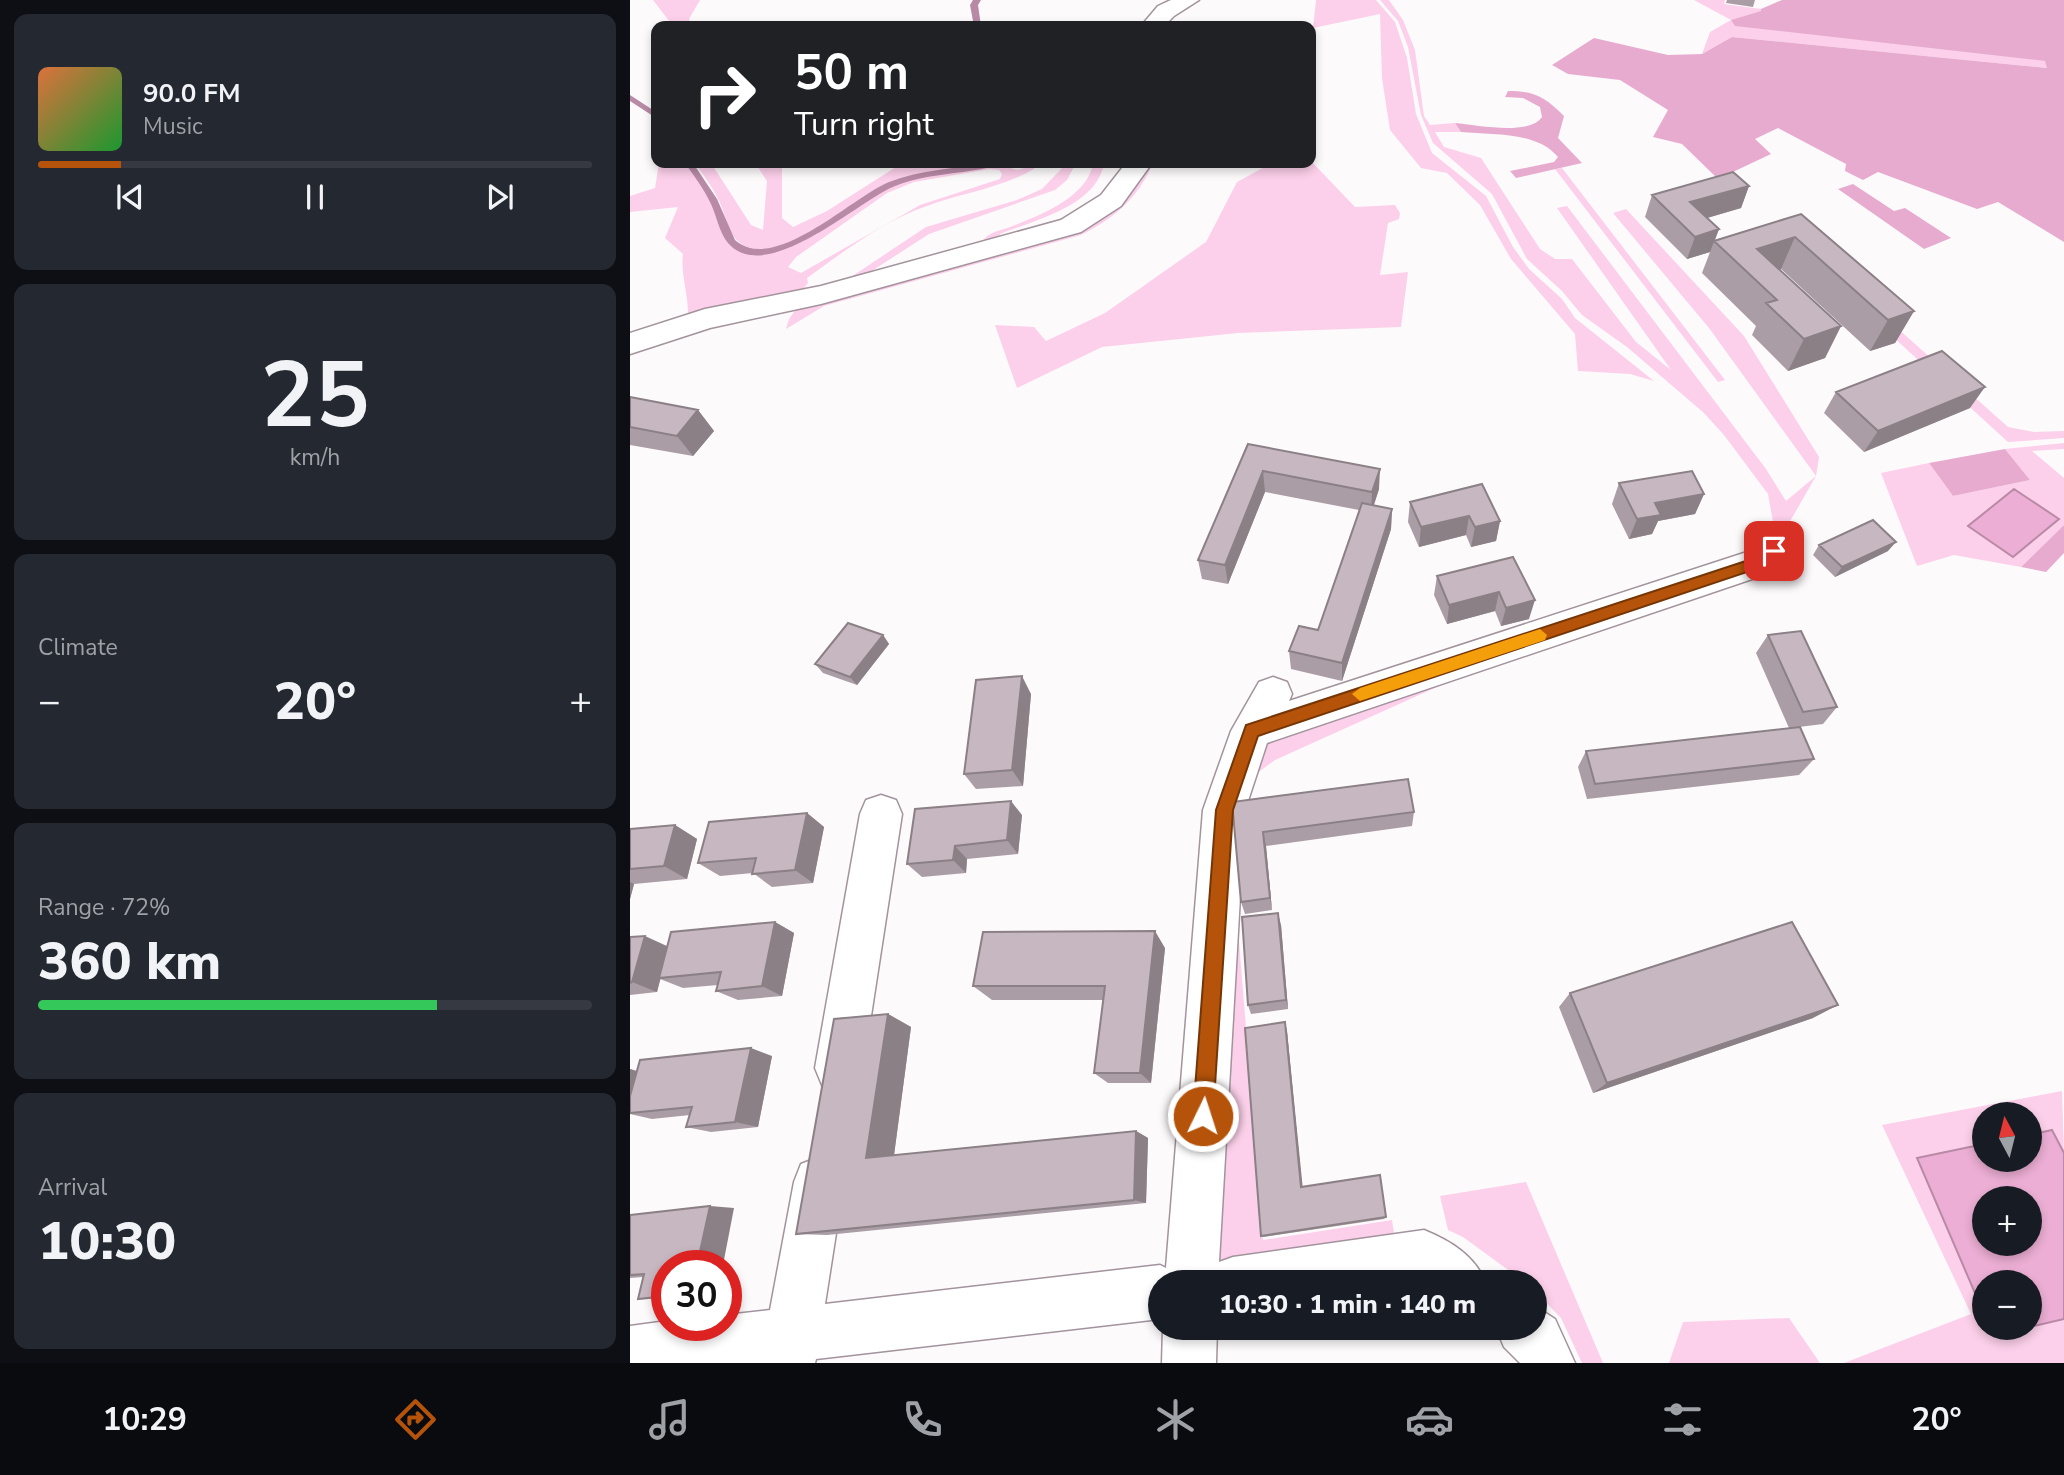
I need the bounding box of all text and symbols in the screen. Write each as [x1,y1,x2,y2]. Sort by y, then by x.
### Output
text: 50 m [794,39,909,106]
icon: right [679,49,770,140]
text: 90.0 FM [143,76,240,111]
text: Turn right [794,103,934,146]
text: Music [143,111,203,142]
icon: previous [111,178,149,216]
icon: pause [296,178,334,216]
icon: next [481,178,519,216]
text: 25 [260,334,370,458]
text: km/h [290,442,340,473]
pin [1744,521,1804,581]
icon: arrive [1755,532,1793,570]
text: Climate [38,632,118,663]
text: 20° [274,666,356,737]
text: − [38,676,61,727]
text: + [569,676,592,727]
text: Range · 72% [38,892,170,923]
text: 360 km [38,926,221,997]
position arrow [1166,1079,1240,1153]
north arrow [1972,1102,2042,1172]
map controls [1972,1102,2042,1340]
text: Arrival [38,1172,107,1203]
button: + [1972,1186,2042,1256]
text: 10:30 [38,1206,176,1277]
speed limit sign: 30 [651,1250,742,1341]
button: − [1972,1270,2042,1340]
text: 10:30 · 1 min · 140 m [1219,1287,1476,1322]
icon: directions [391,1395,440,1444]
icon: music [645,1395,694,1444]
icon: phone [898,1395,947,1444]
icon: climate [1151,1395,1200,1444]
icon: car [1405,1395,1454,1444]
icon: filters [1658,1395,1707,1444]
text: 10:29 [102,1398,187,1441]
text: 20° [1911,1398,1962,1441]

